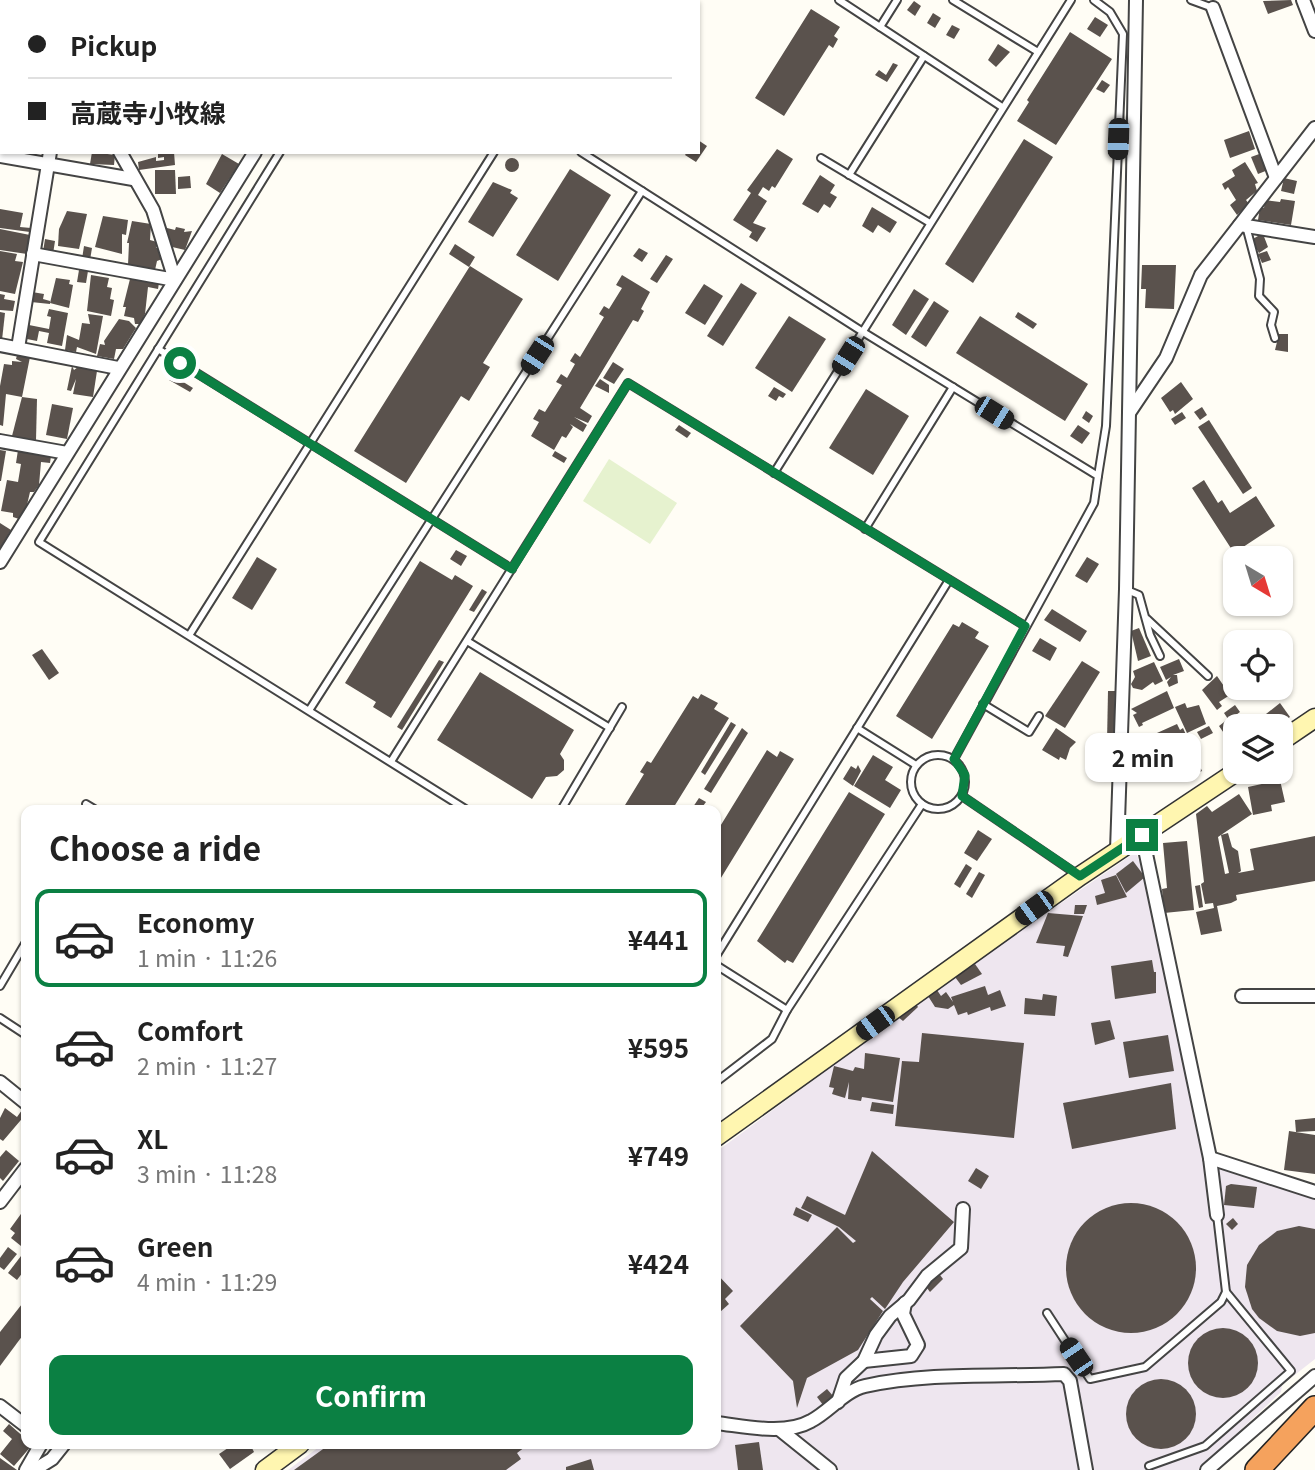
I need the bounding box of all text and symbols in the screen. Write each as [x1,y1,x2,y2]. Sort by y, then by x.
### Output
text: Pickup [70,26,157,63]
text: 高蔵寺小牧線 [70,93,226,130]
car [1107,118,1130,160]
car [517,332,558,378]
car [828,333,869,379]
route start [164,347,196,379]
car [971,393,1018,433]
north arrow [1223,546,1293,616]
map controls [1223,546,1293,784]
button: locate [1223,630,1293,700]
button: layers [1223,714,1293,784]
callout: 2 min [1084,734,1200,782]
text: 2 min [1112,740,1174,774]
route end [1126,819,1158,851]
text: Choose a ride [49,824,261,870]
car [1011,887,1058,929]
text: Economy [137,903,255,940]
icon: car [53,907,116,970]
text: ¥441 [628,920,689,957]
text: 1 min · 11:26 [137,940,277,974]
car [852,1002,899,1044]
text: Comfort [137,1011,243,1048]
icon: car [53,1015,116,1078]
text: ¥595 [628,1028,689,1065]
text: 2 min · 11:27 [137,1048,277,1082]
text: XL [137,1119,168,1156]
icon: car [53,1123,116,1186]
text: ¥749 [628,1136,689,1173]
text: 3 min · 11:28 [137,1156,277,1190]
text: Green [137,1227,213,1264]
icon: car [53,1231,116,1294]
text: ¥424 [628,1244,689,1281]
text: 4 min · 11:29 [137,1264,277,1298]
car [1056,1334,1097,1380]
button: Confirm [49,1355,693,1435]

